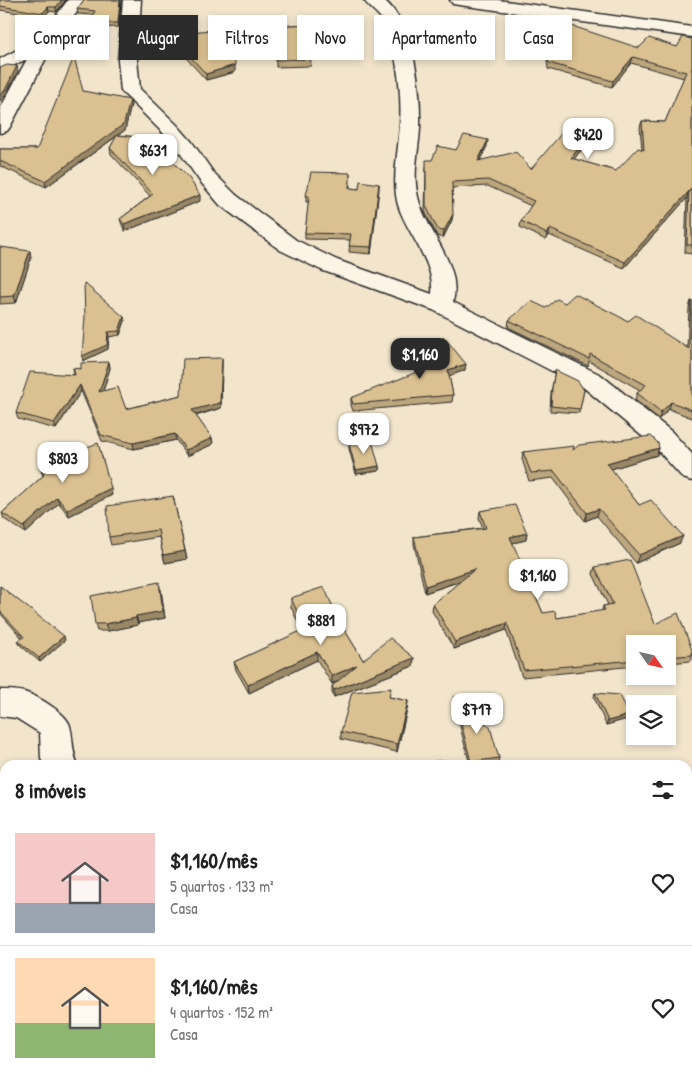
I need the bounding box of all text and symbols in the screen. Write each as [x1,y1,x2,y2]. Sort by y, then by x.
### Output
chip: Comprar [15,15,109,60]
chip: Alugar [119,15,198,60]
chip: Filtros [208,15,287,60]
chip: Novo [297,15,364,60]
chip: Apartamento [374,15,495,60]
chip: Casa [505,15,572,60]
pin: $420 [558,118,618,160]
text: $420 [574,123,602,145]
pin: $631 [123,134,183,176]
text: $631 [139,139,167,161]
pin: $1,160 [379,338,461,380]
text: $1,160 [402,343,438,365]
pin: $972 [334,412,394,455]
text: $972 [349,418,379,440]
pin: $803 [33,442,93,484]
text: $803 [48,447,78,469]
pin: $1,160 [497,558,579,601]
text: $1,160 [520,564,556,586]
pin: $881 [291,604,351,646]
text: $881 [307,609,335,631]
north arrow [626,635,676,685]
map controls [626,635,676,745]
pin: $717 [447,692,507,735]
button: layers [626,695,676,745]
text: $717 [462,698,492,720]
text: 8 imóveis [15,776,86,805]
icon: filters [649,776,677,804]
text: $1,160/mês [170,846,258,875]
icon: home [55,853,115,913]
icon: heart [649,869,677,897]
text: 5 quartos · 133 m² [170,875,274,897]
text: Casa [170,897,197,919]
text: $1,160/mês [170,972,258,1001]
icon: home [55,978,115,1038]
icon: heart [649,994,677,1022]
text: 4 quartos · 152 m² [170,1001,273,1023]
text: Casa [170,1023,197,1045]

